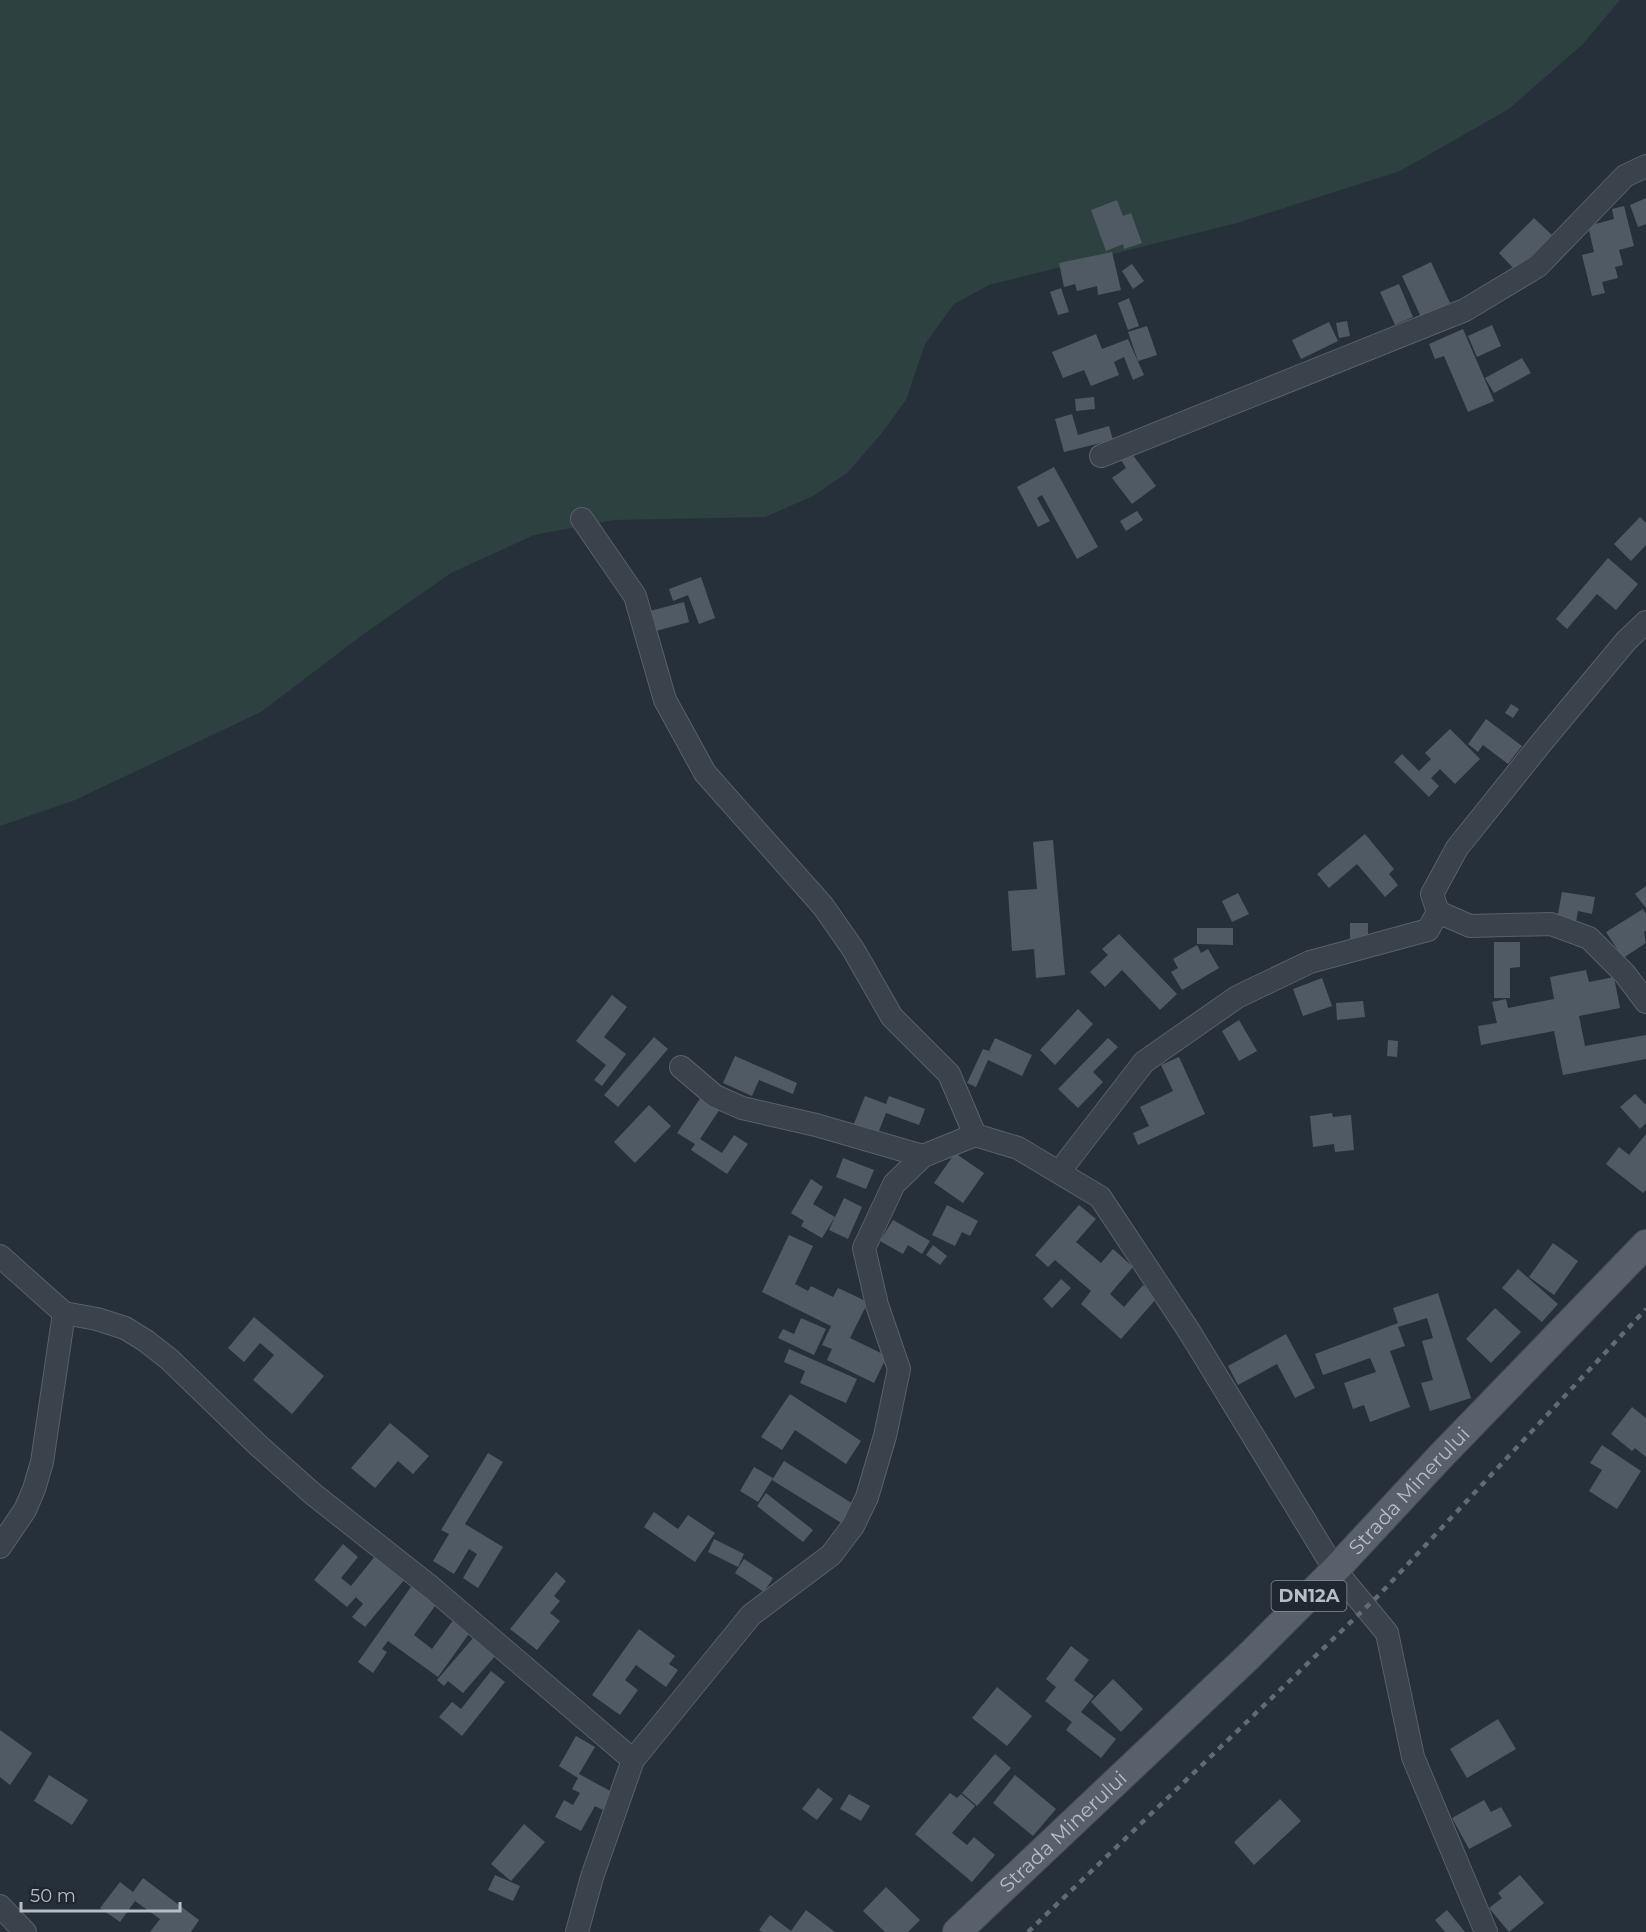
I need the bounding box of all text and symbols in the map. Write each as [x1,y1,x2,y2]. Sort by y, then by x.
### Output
street label: Strada Minerului [1344,1422,1475,1559]
road number: DN12A [1272,1581,1346,1611]
street label: Strada Minerului [995,1766,1132,1897]
scale bar [21,1875,180,1913]
text: 50 m [30,1885,76,1907]

